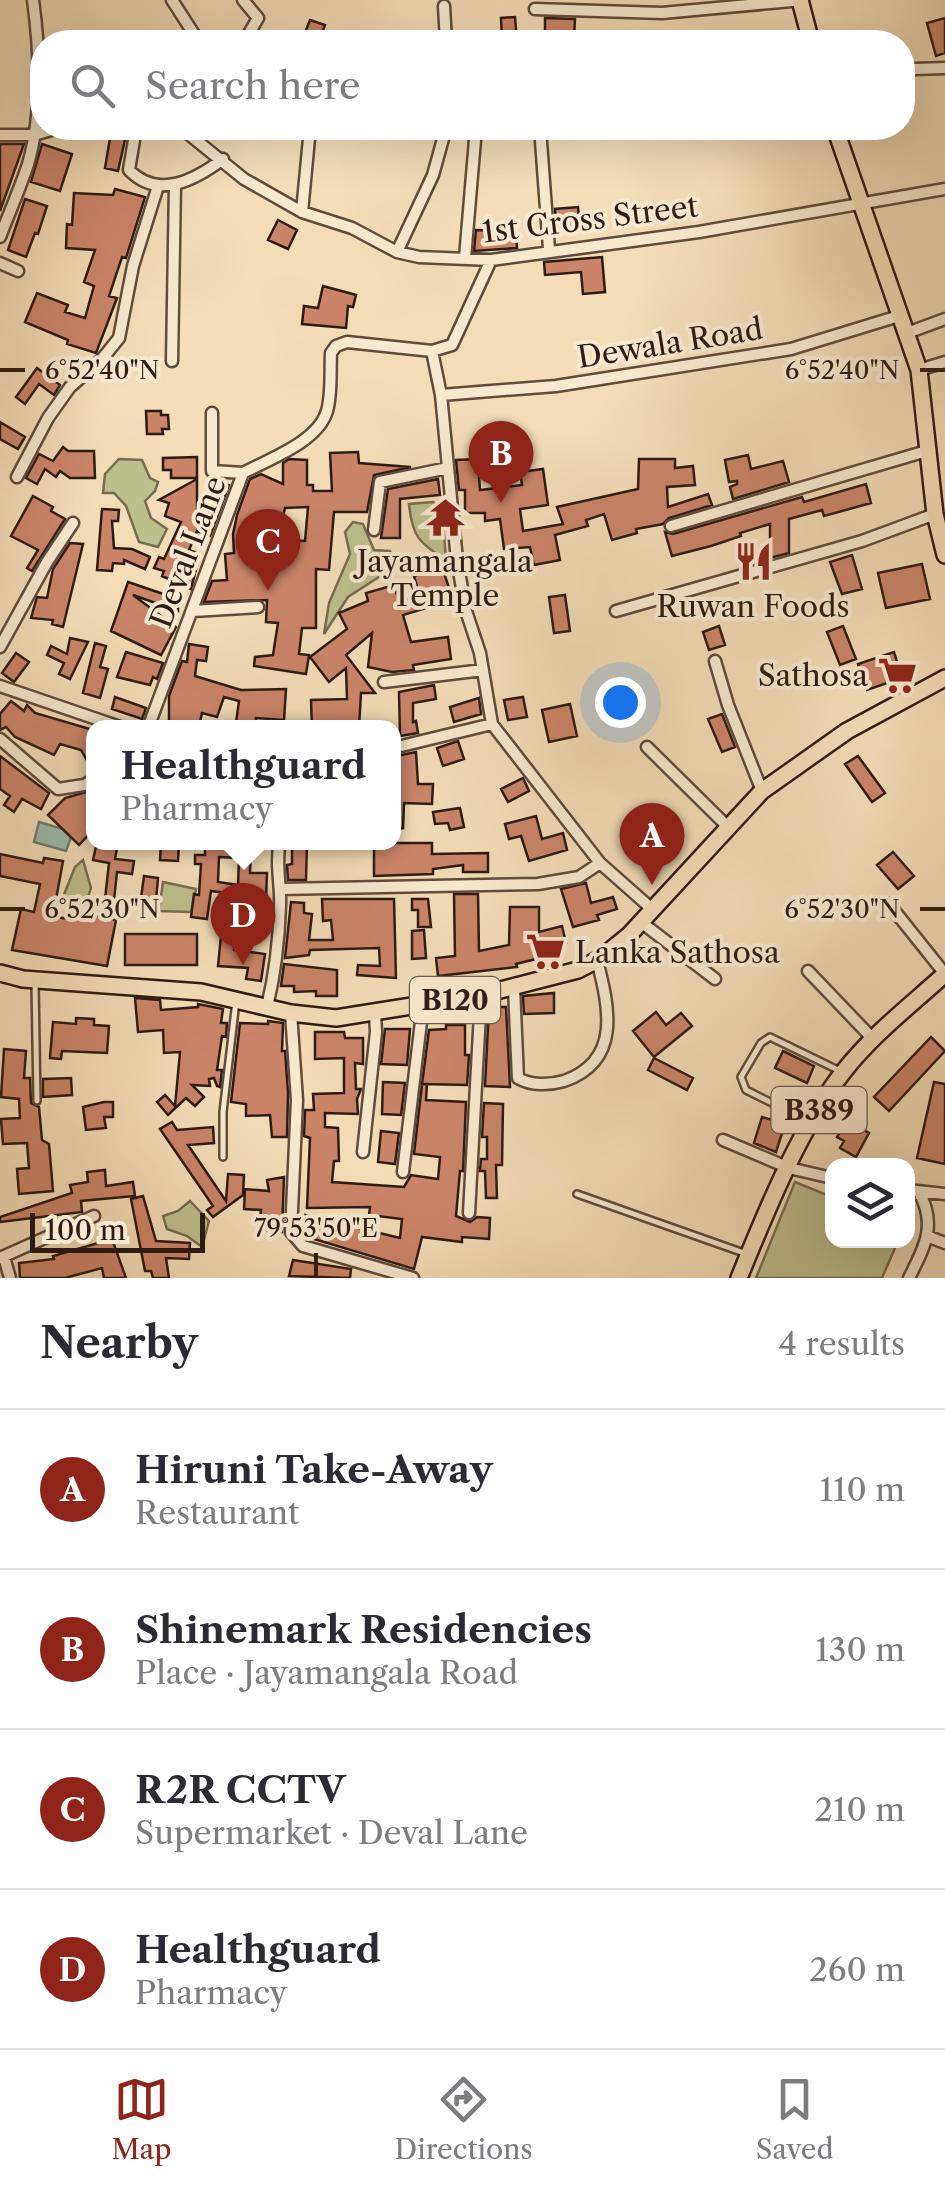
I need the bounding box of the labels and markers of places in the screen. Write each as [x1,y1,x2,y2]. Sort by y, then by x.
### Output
pin: B [468,420,534,503]
temple icon: Jayamangala Temple [424,496,466,538]
pin: C [236,508,300,591]
restaurant icon: Ruwan Foods [732,541,774,583]
place label: Jayamangala Temple [353,543,533,614]
place label: Ruwan Foods [657,588,850,625]
supermarket icon: Sathosa [877,654,919,696]
place label: Sathosa [758,657,868,694]
pin: A [620,802,684,885]
pin: D [210,882,276,965]
supermarket icon: Lanka Sathosa [524,931,566,973]
place label: Lanka Sathosa [575,934,780,971]

